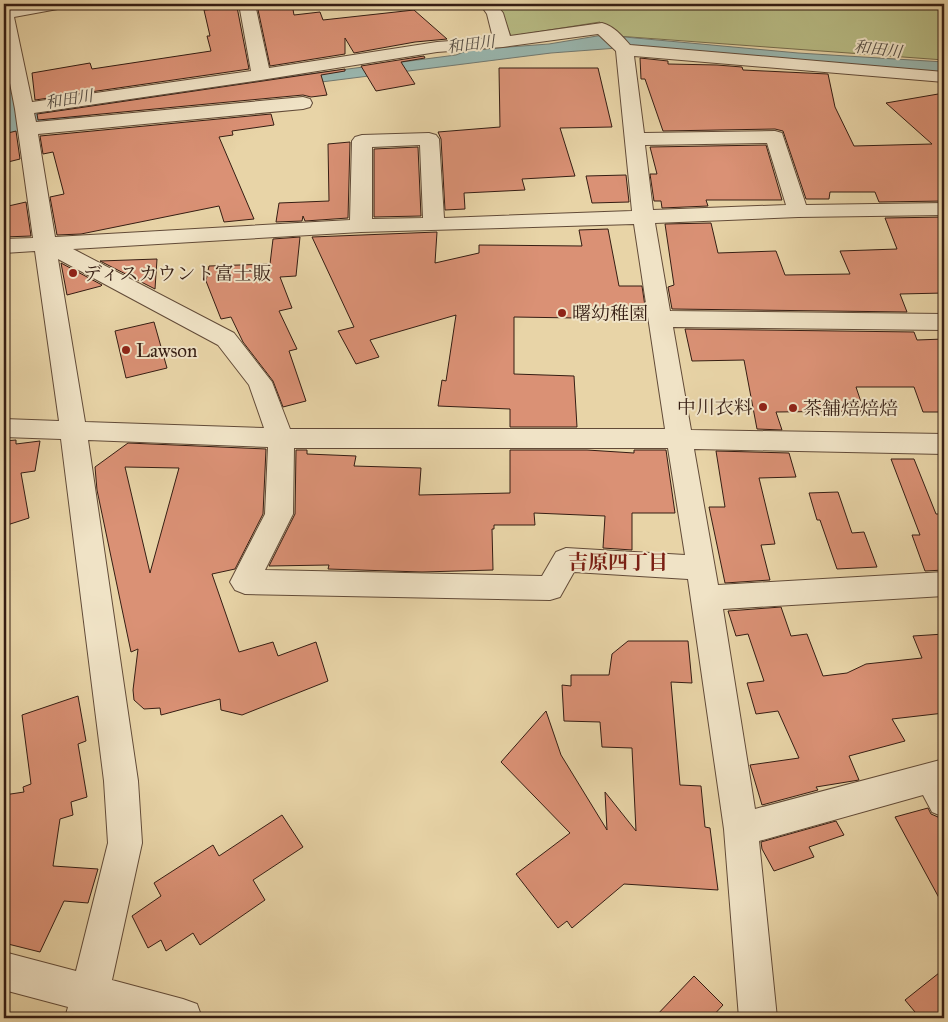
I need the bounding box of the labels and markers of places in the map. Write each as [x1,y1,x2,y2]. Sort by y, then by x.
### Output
place label: ディスカウント富士販 [83,262,271,285]
marker: ディスカウント富士販 [67,267,79,279]
place label: 曙幼稚園 [572,302,648,325]
marker: 曙幼稚園 [556,307,568,319]
place label: Lawson [136,339,197,362]
marker: Lawson [120,344,132,356]
place label: 中川衣料 [677,396,753,419]
place label: 茶舗焙焙焙 [803,397,898,420]
marker: 中川衣料 [757,401,769,413]
marker: 茶舗焙焙焙 [787,402,799,414]

